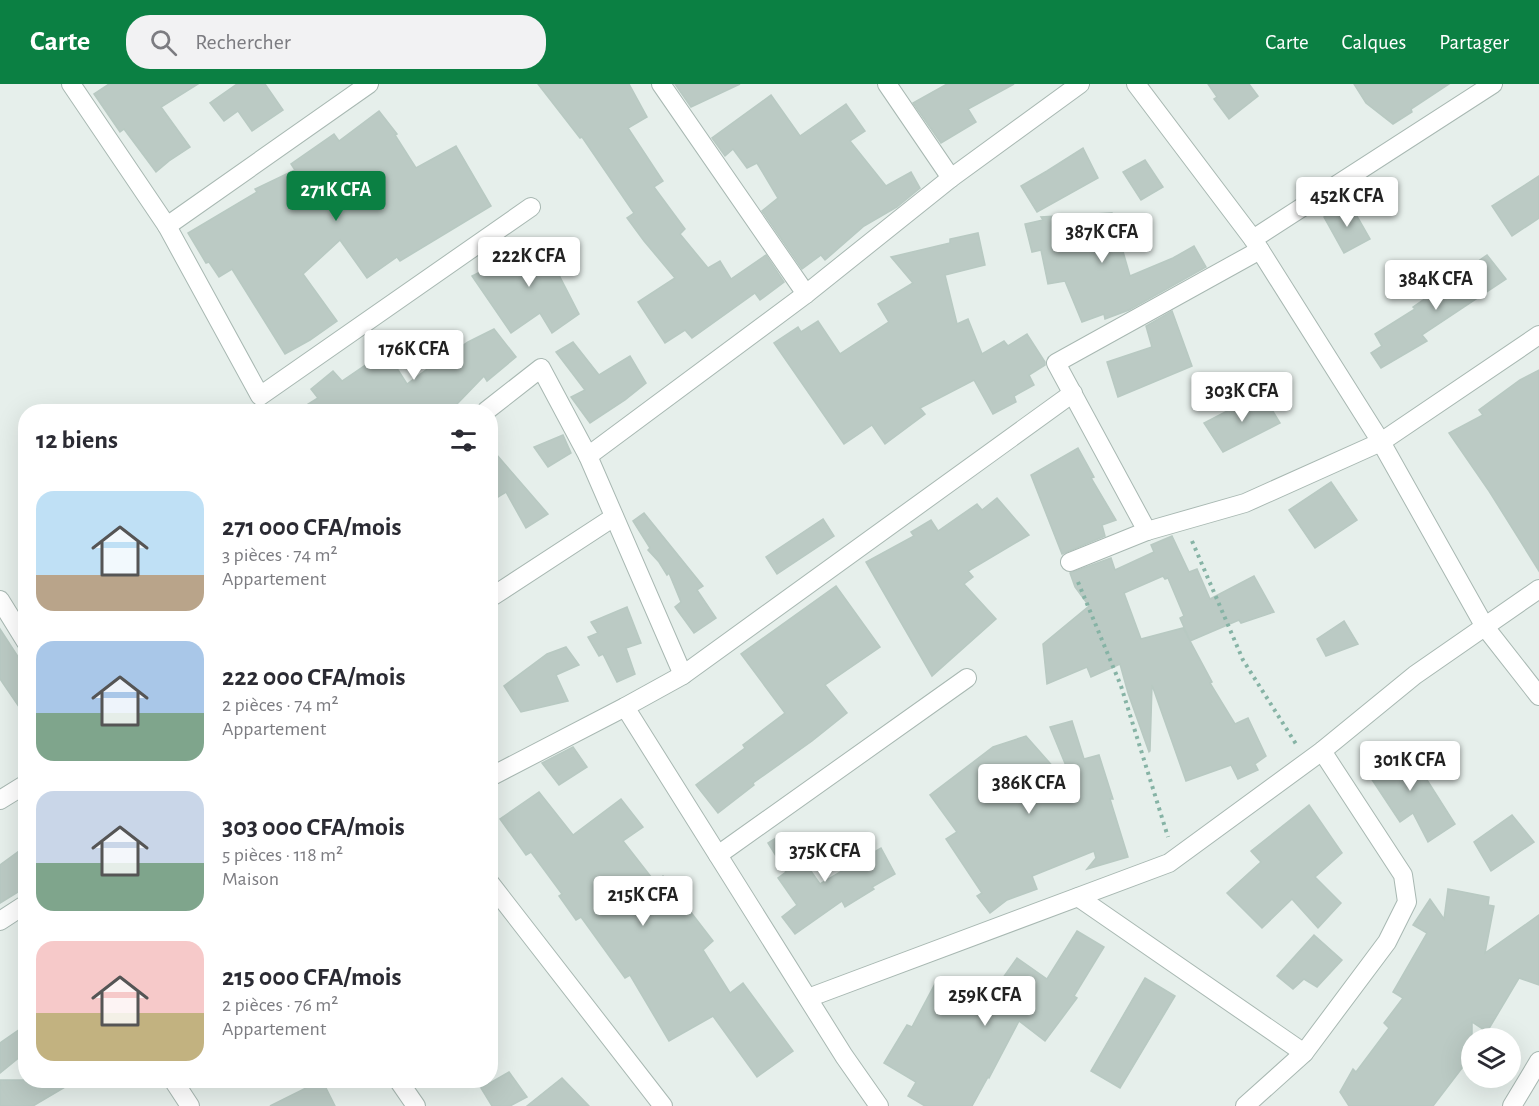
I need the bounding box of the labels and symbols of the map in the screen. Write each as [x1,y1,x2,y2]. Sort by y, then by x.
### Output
pin: 271K CFA [274,171,398,222]
pin: 452K CFA [1285,177,1409,228]
pin: 387K CFA [1040,213,1164,264]
pin: 222K CFA [467,237,591,288]
pin: 384K CFA [1374,260,1498,311]
pin: 176K CFA [352,330,476,381]
pin: 303K CFA [1180,372,1304,423]
pin: 301K CFA [1348,741,1472,792]
pin: 386K CFA [967,764,1091,815]
pin: 375K CFA [763,832,887,883]
pin: 215K CFA [581,876,705,927]
pin: 259K CFA [923,976,1047,1027]

